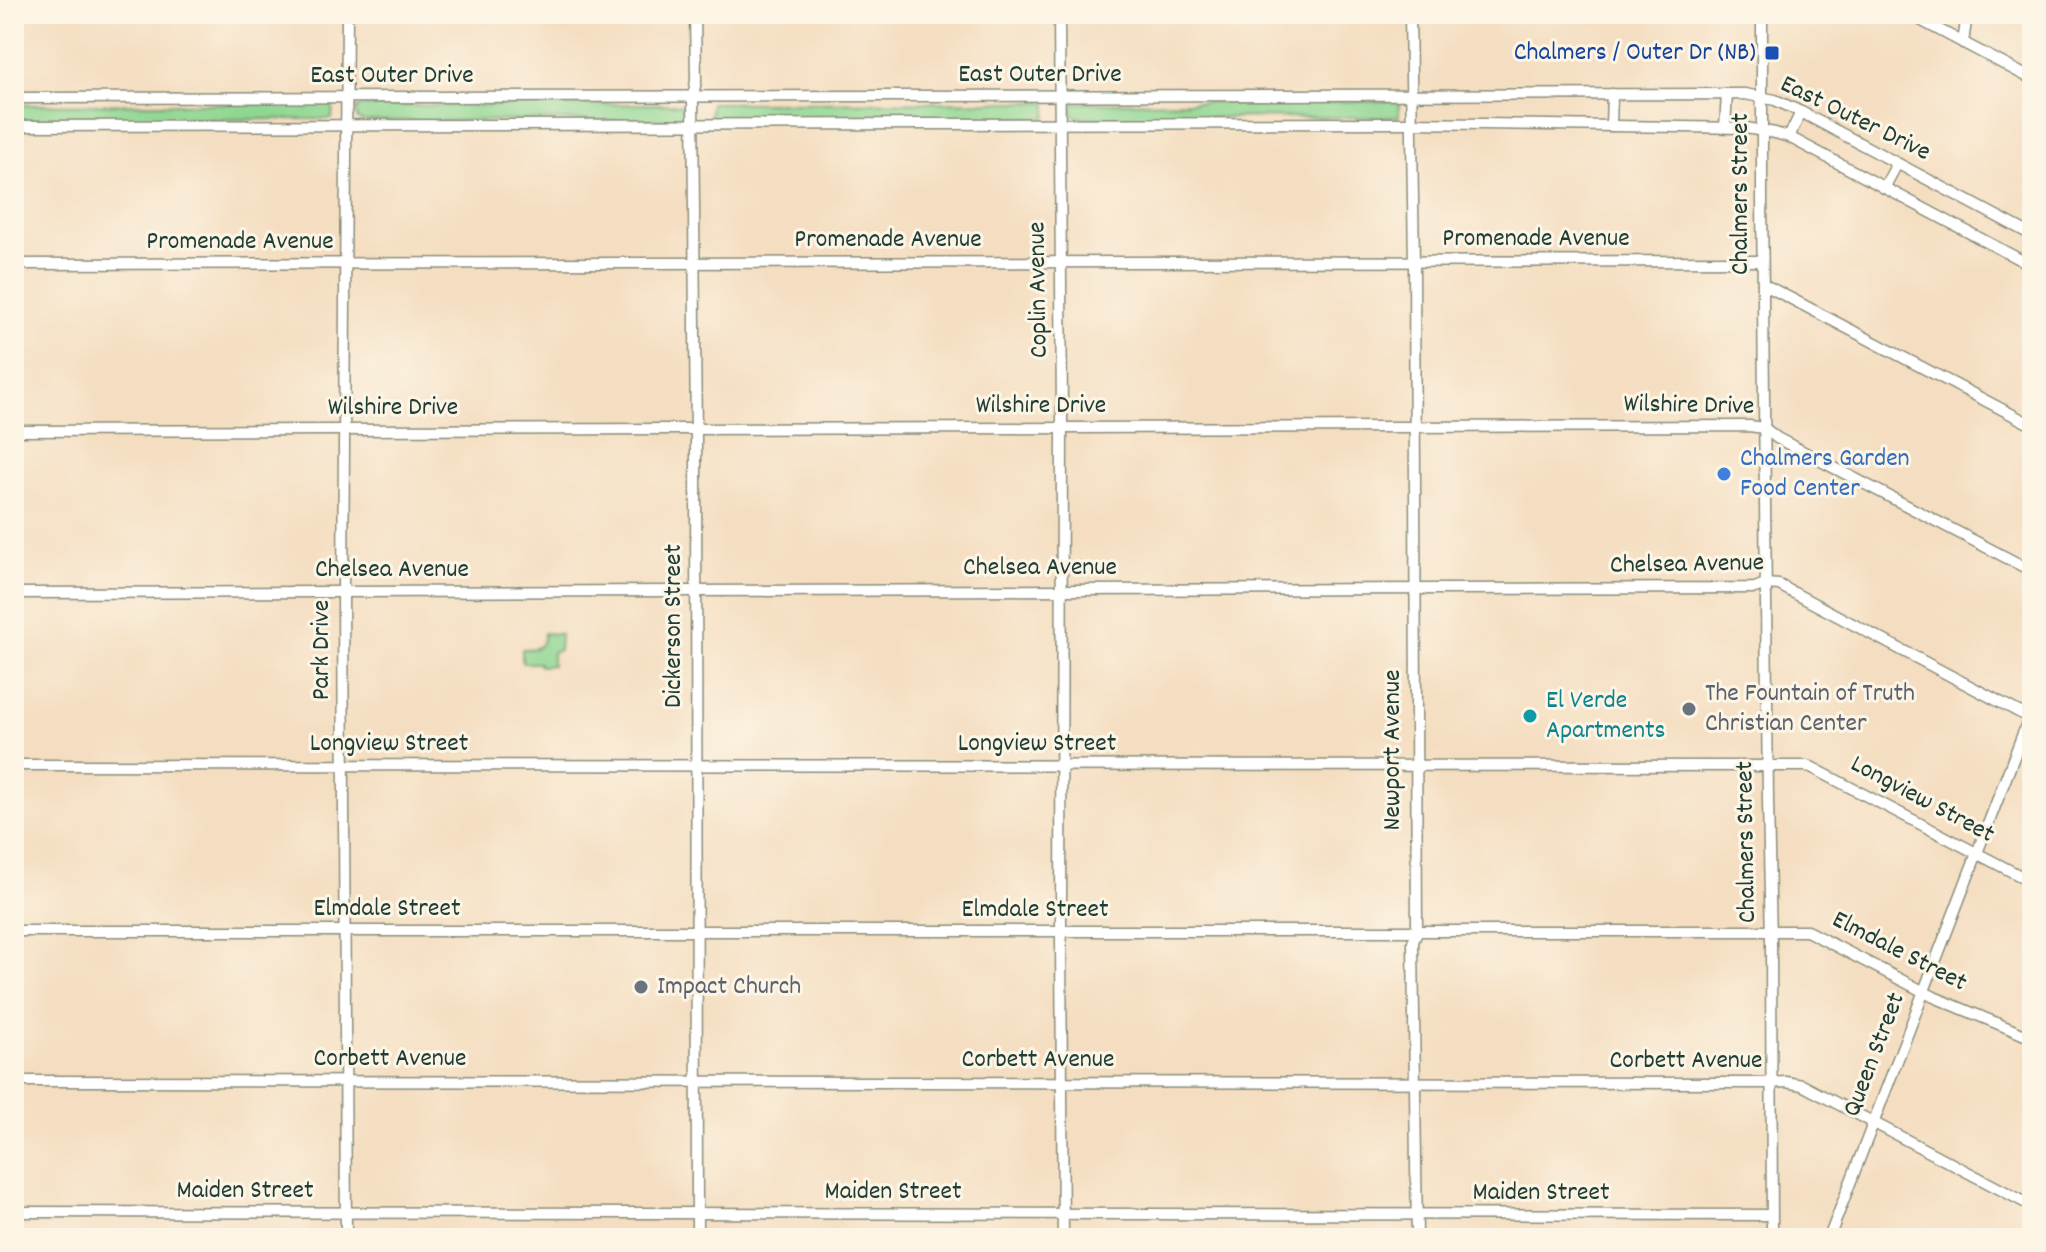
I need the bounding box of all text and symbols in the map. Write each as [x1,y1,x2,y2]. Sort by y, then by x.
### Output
place label: Chalmers / Outer Dr (NB) [1514,35,1756,72]
marker: Chalmers / Outer Dr (NB) [1763,44,1781,62]
street label: East Outer Drive [958,57,1122,94]
street label: East Outer Drive [310,58,474,95]
street label: East Outer Drive [1773,67,1937,171]
street label: Chalmers Street [1723,113,1760,275]
street label: Coplin Avenue [1019,221,1059,359]
street label: Promenade Avenue [1442,221,1630,258]
street label: Promenade Avenue [794,222,982,259]
street label: Promenade Avenue [146,224,334,261]
street label: Wilshire Drive [1623,386,1755,426]
street label: Wilshire Drive [976,388,1106,425]
street label: Wilshire Drive [328,390,458,427]
place label: Chalmers Garden Food Center [1740,441,1910,508]
marker: Chalmers Garden Food Center [1715,465,1733,483]
street label: Dickerson Street [656,544,693,708]
street label: Chelsea Avenue [1610,545,1764,585]
street label: Chelsea Avenue [963,550,1117,587]
street label: Chelsea Avenue [315,552,469,589]
street label: Park Drive [304,600,341,700]
street label: Newport Avenue [1375,670,1412,830]
place label: The Fountain of Truth Christian Center [1705,676,1915,743]
place label: El Verde Apartments [1546,683,1665,750]
marker: The Fountain of Truth Christian Center [1680,700,1698,718]
marker: El Verde Apartments [1521,707,1539,725]
street label: Longview Street [310,726,469,763]
street label: Longview Street [958,726,1117,763]
street label: Longview Street [1843,746,2001,854]
street label: Chalmers Street [1727,760,1767,923]
street label: Elmdale Street [313,891,461,928]
street label: Elmdale Street [961,892,1109,929]
street label: Elmdale Street [1825,902,1973,1002]
place label: Impact Church [657,969,801,1006]
marker: Impact Church [632,978,650,996]
street label: Queen Street [1834,987,1916,1122]
street label: Corbett Avenue [313,1041,467,1078]
street label: Corbett Avenue [961,1042,1115,1079]
street label: Corbett Avenue [1609,1043,1763,1080]
street label: Maiden Street [177,1173,314,1210]
street label: Maiden Street [825,1174,962,1211]
street label: Maiden Street [1473,1175,1610,1212]

